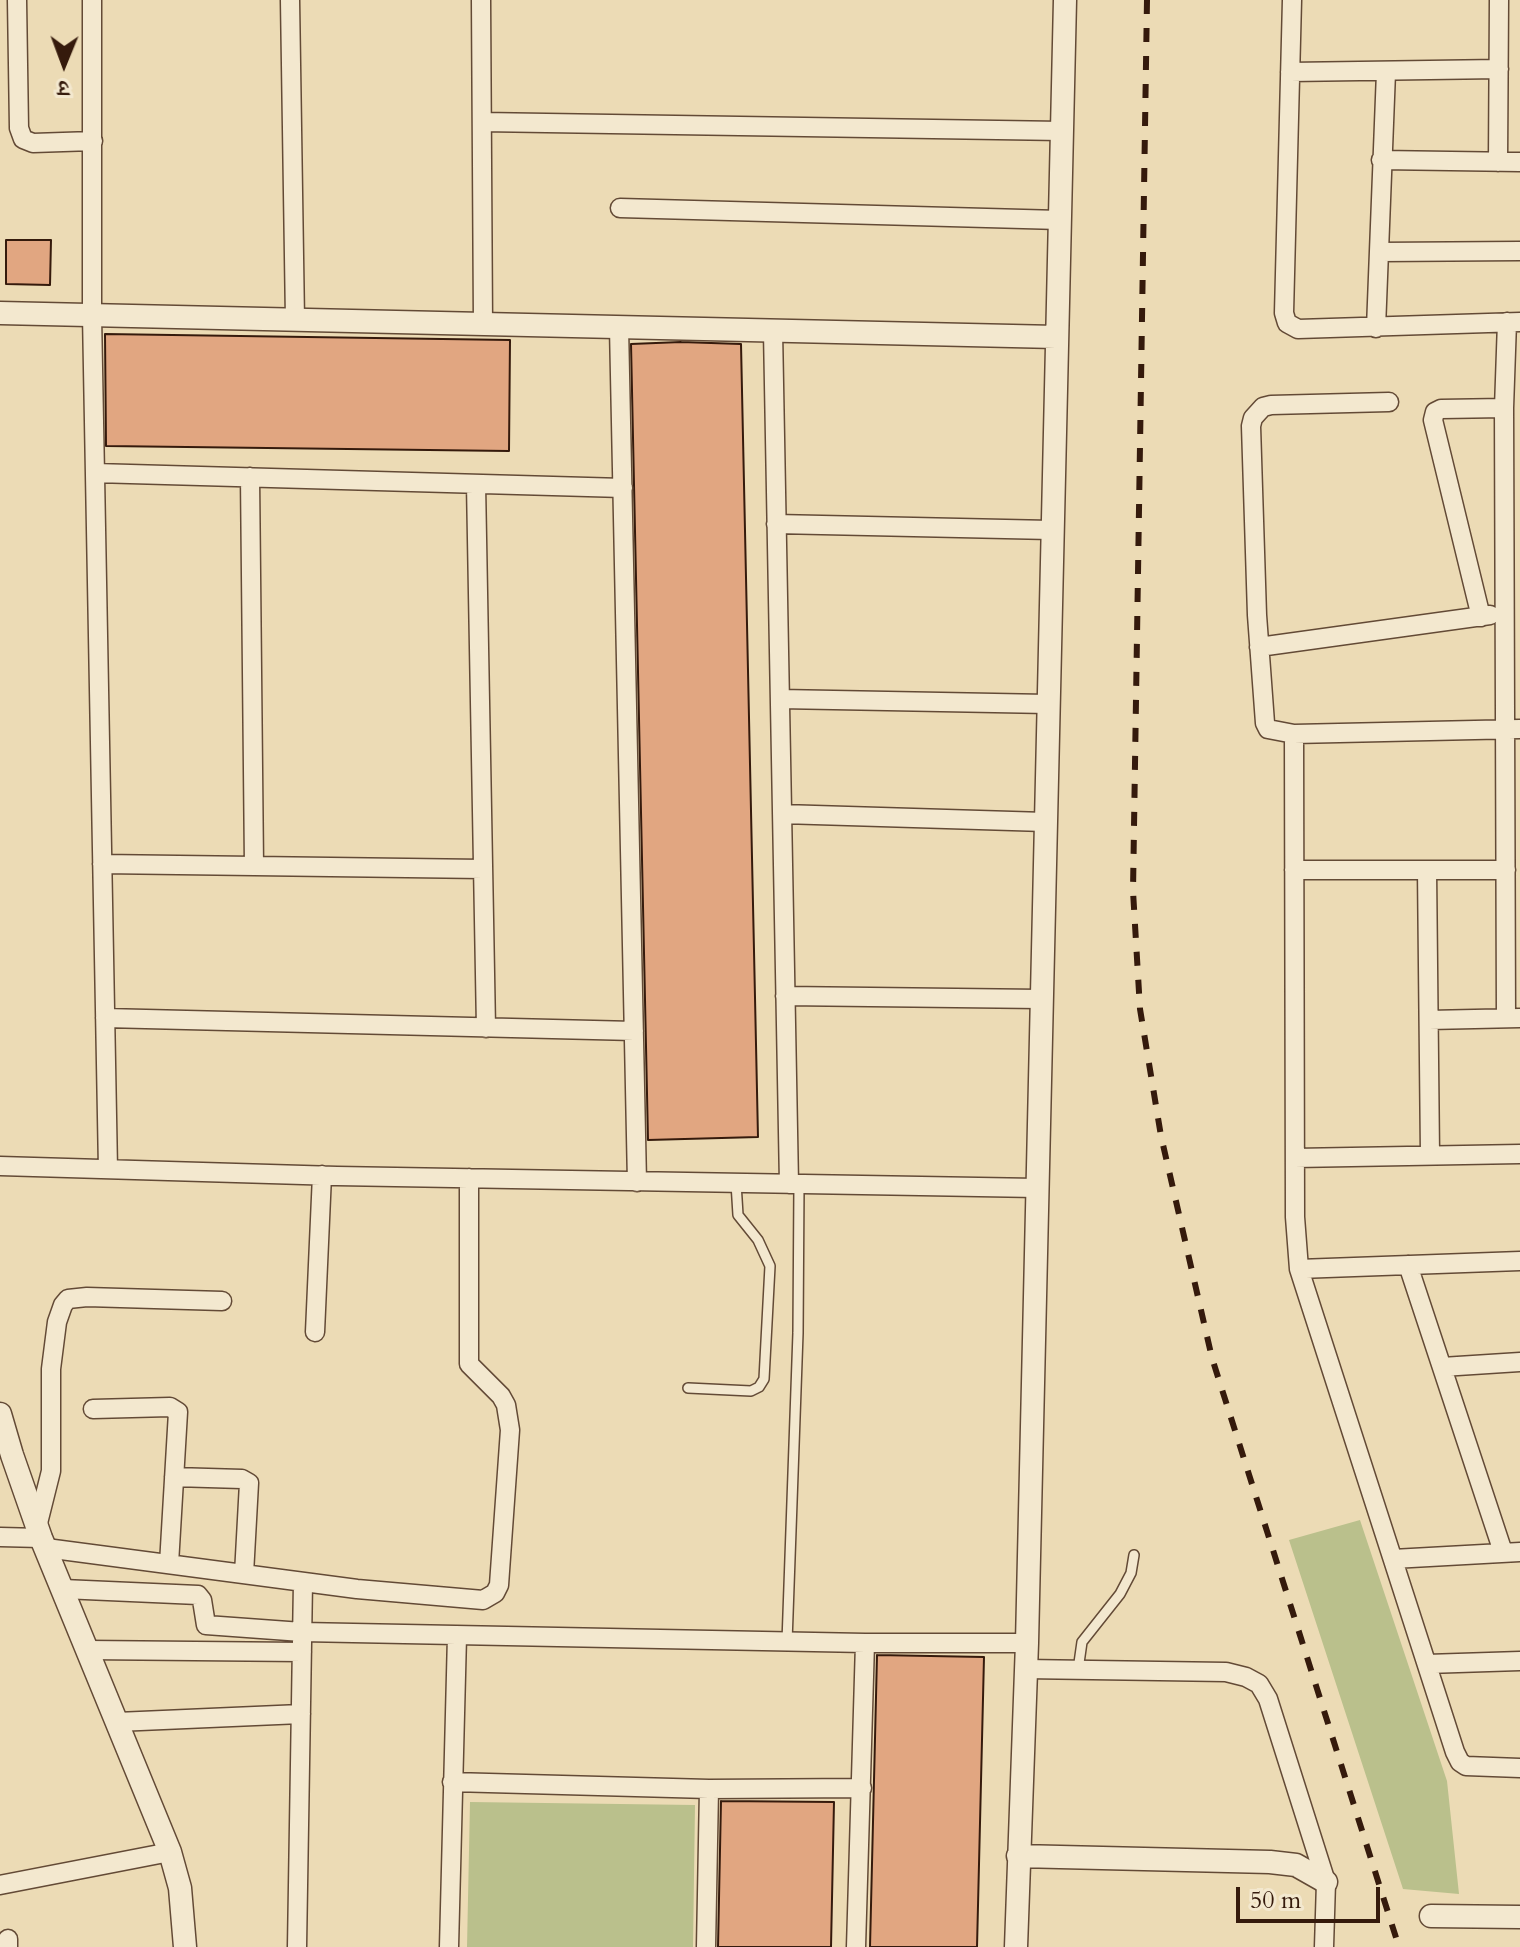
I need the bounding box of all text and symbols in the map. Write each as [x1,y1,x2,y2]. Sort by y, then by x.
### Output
north arrow [24,24,104,104]
text: उ [58,73,69,103]
scale bar [1240,1871,1384,1921]
text: 50 m [1250,1884,1301,1917]

